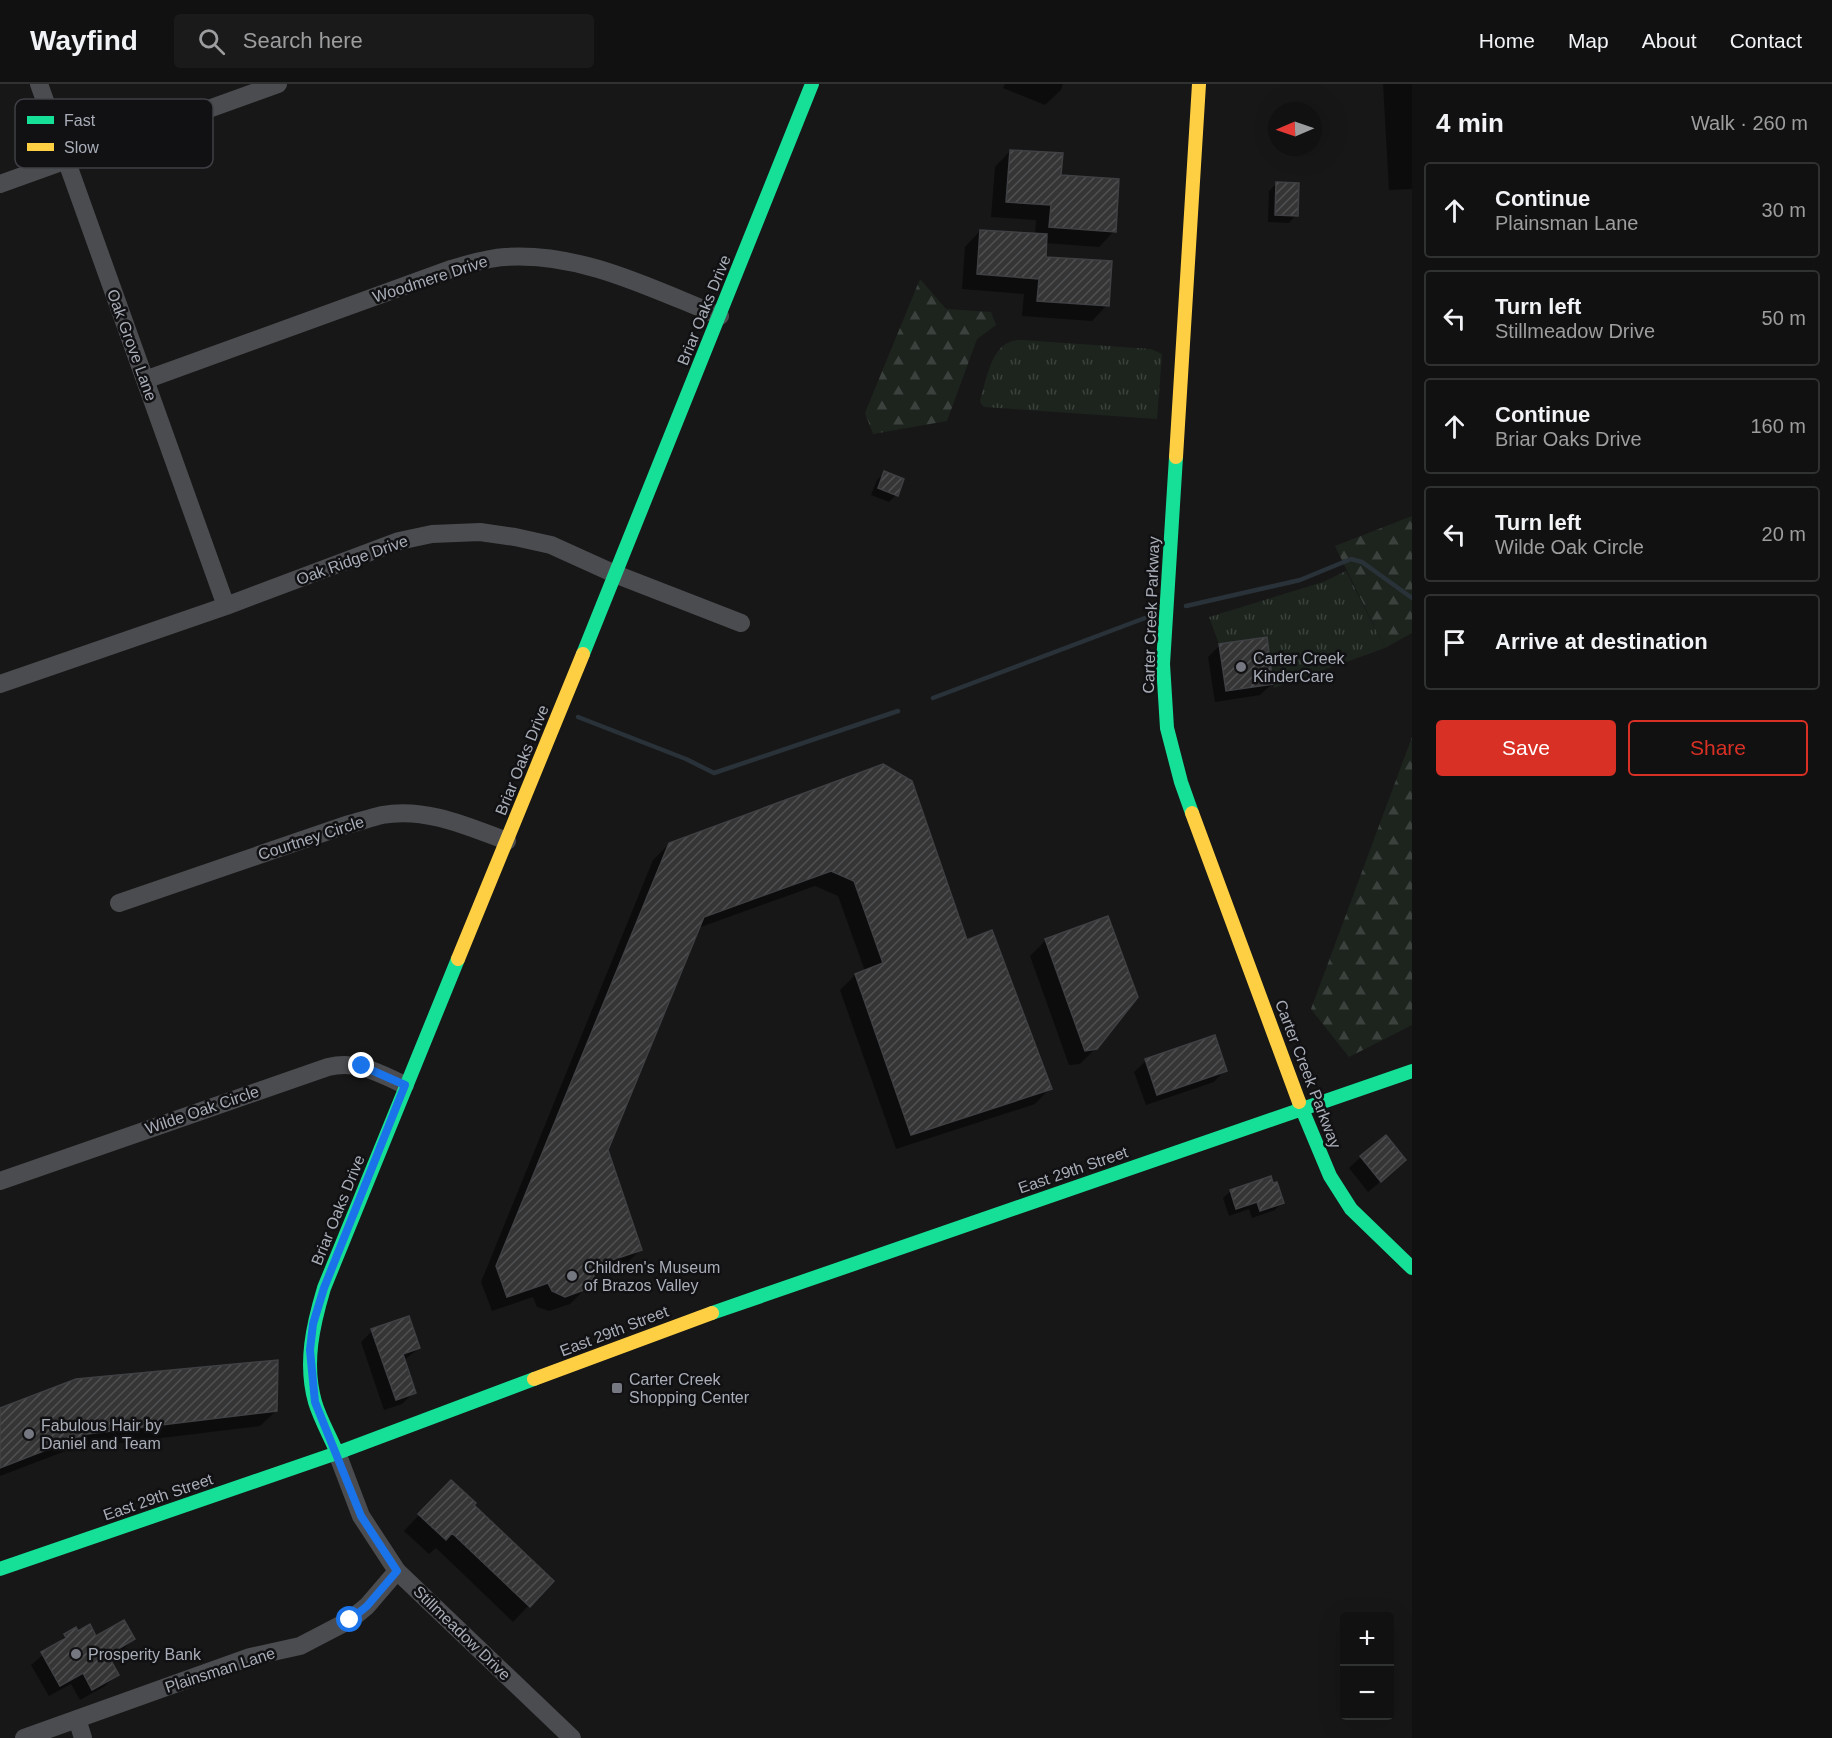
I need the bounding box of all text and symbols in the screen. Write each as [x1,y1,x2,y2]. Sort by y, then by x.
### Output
search box [174,14,594,68]
text: Wayfind [30,25,138,56]
icon: search [195,25,228,58]
text: Search here [243,28,363,53]
text: Home [1479,29,1535,52]
text: Map [1568,29,1609,52]
text: About [1642,29,1697,52]
text: Contact [1730,29,1802,52]
legend [15,99,213,168]
north arrow [1268,102,1322,156]
text: 4 min [1436,108,1504,138]
text: Fast [64,112,96,129]
text: Walk · 260 m [1691,112,1808,134]
text: Slow [64,139,99,156]
text: Continue [1495,186,1590,211]
icon: ahead [1438,194,1471,227]
text: 30 m [1762,199,1806,221]
text: Plainsman Lane [1495,212,1638,234]
street label: Woodmere Drive [370,252,490,306]
street label: Briar Oaks Drive [674,252,734,368]
street label: Oak Grove Lane [104,287,160,403]
text: Turn left [1495,294,1581,319]
icon: left [1438,302,1471,335]
text: 50 m [1762,307,1806,329]
text: Stillmeadow Drive [1495,320,1655,342]
text: Continue [1495,402,1590,427]
icon: ahead [1438,410,1471,443]
text: 160 m [1750,415,1806,437]
text: Briar Oaks Drive [1495,428,1642,450]
text: Turn left [1495,510,1581,535]
icon: left [1438,518,1471,551]
text: 20 m [1762,523,1806,545]
street label: Oak Ridge Drive [294,532,410,588]
street label: Carter Creek Parkway [1140,536,1162,694]
text: Wilde Oak Circle [1495,536,1644,558]
icon: arrive [1438,626,1471,659]
text: Arrive at destination [1495,629,1708,654]
place label: Carter Creek KinderCare [1253,650,1346,685]
marker: Carter Creek KinderCare [1234,660,1248,674]
street label: Briar Oaks Drive [492,702,552,818]
button: Save [1436,720,1616,776]
button: Share [1628,720,1808,776]
street label: Courtney Circle [256,813,366,863]
street label: Carter Creek Parkway [1272,997,1344,1151]
route end [348,1052,374,1078]
street label: Wilde Oak Circle [143,1083,261,1137]
street label: East 29th Street [1016,1143,1131,1197]
street label: Briar Oaks Drive [308,1152,368,1268]
place label: Children's Museum of Brazos Valley [584,1259,720,1294]
marker: Children's Museum of Brazos Valley [565,1269,579,1283]
street label: East 29th Street [557,1302,671,1359]
place label: Carter Creek Shopping Center [629,1371,750,1406]
marker: Carter Creek Shopping Center [610,1381,624,1395]
place label: Fabulous Hair by Daniel and Team [41,1417,162,1452]
marker: Fabulous Hair by Daniel and Team [22,1427,36,1441]
street label: East 29th Street [101,1470,216,1524]
street label: Stillmeadow Drive [410,1582,514,1684]
route start [336,1606,362,1632]
map controls [1340,1612,1394,1720]
button: + [1340,1612,1394,1666]
street label: Plainsman Lane [163,1644,277,1696]
place label: Prosperity Bank [88,1646,202,1663]
marker: Prosperity Bank [69,1647,83,1661]
button: − [1340,1666,1394,1720]

